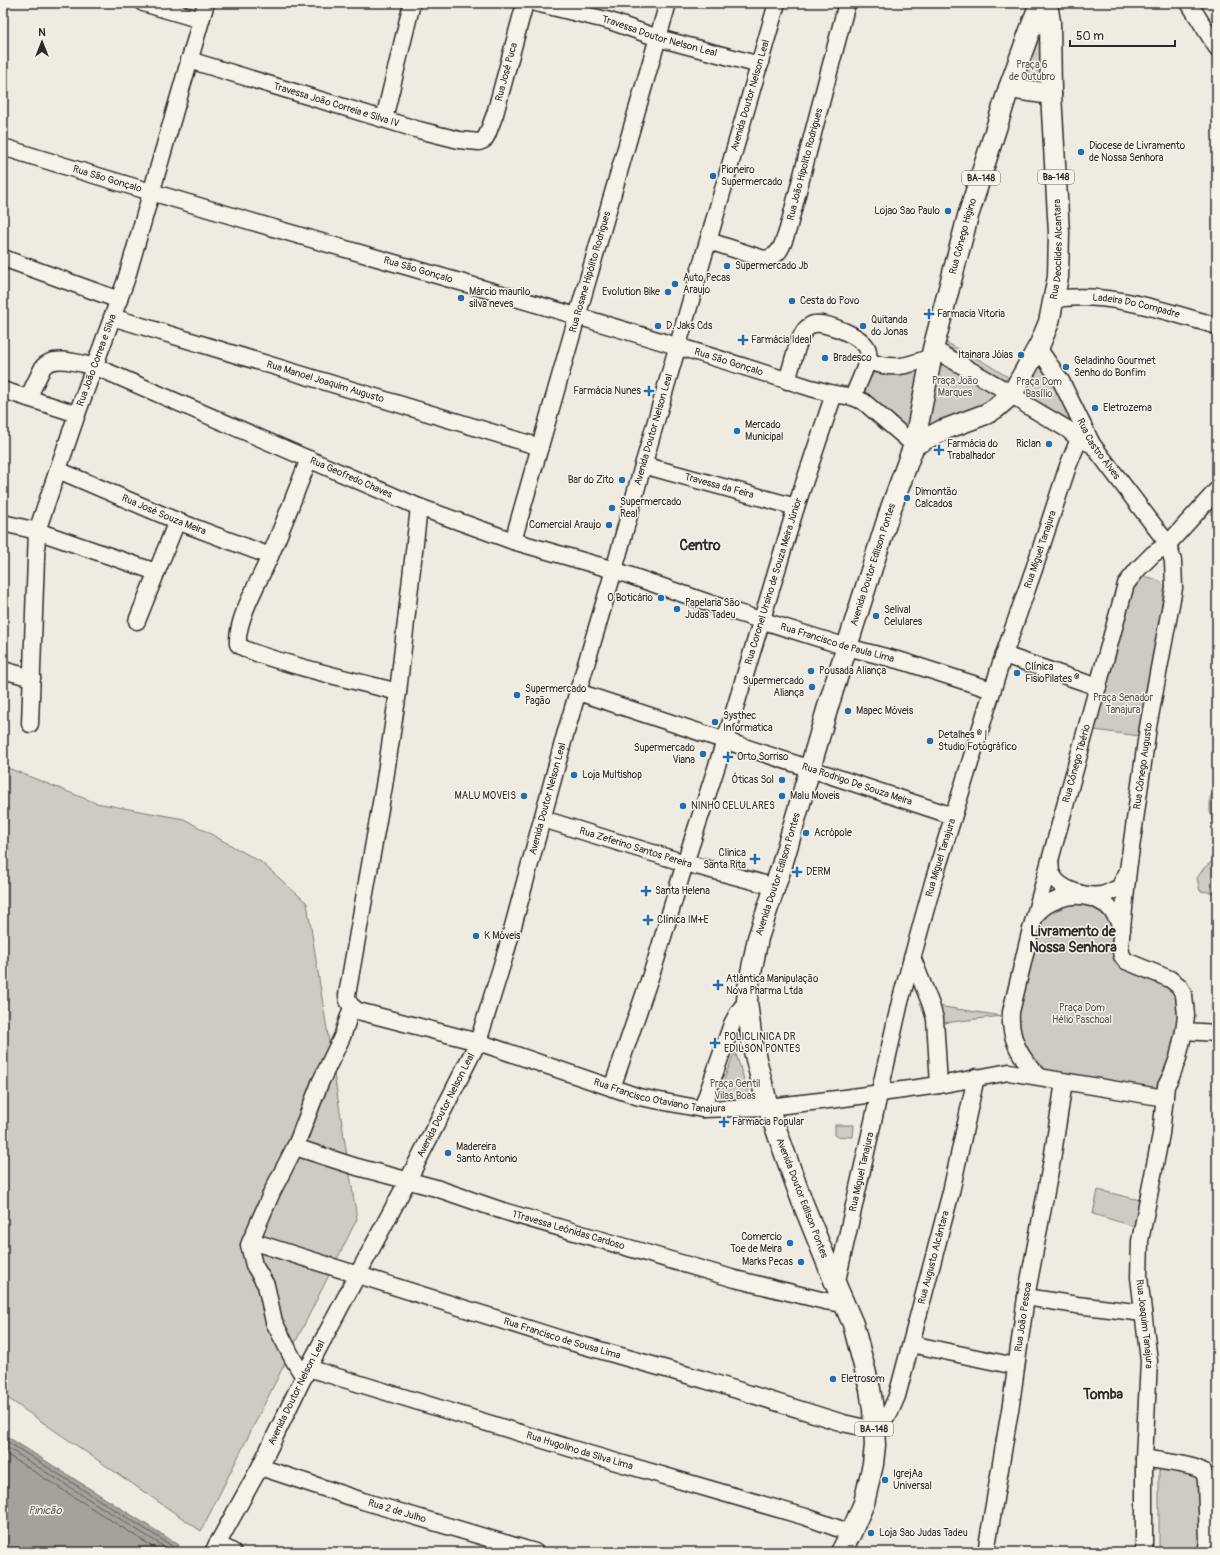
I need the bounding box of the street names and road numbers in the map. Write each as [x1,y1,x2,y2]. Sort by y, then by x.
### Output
street label: Travessa Doutor Nelson Leal [601,13,718,59]
street label: Avenida Doutor Nelson Leal [728,38,772,152]
street label: Rua José Puca [493,41,520,103]
street label: Travessa João Correia e Silva IV [272,80,401,130]
street label: Rua João Hipolito Rodrigues [785,106,825,222]
street label: Rua São Gonçalo [71,163,144,195]
road number: Ba-148 [1038,170,1074,184]
road number: BA-148 [962,171,1000,185]
street label: Rua Cônego Higino [947,196,980,276]
street label: Rua Deoclides Alcantara [1048,198,1065,301]
street label: Rua Rosane Hipólito Rodrigues [567,209,613,334]
street label: Rua São Gonçalo [382,254,455,286]
street label: Ladeira Do Compadre [1092,292,1181,321]
street label: Rua João Correa e Silva [74,312,119,408]
street label: Rua São Gonçalo [693,346,765,379]
street label: Rua Manoel Joaquim Augusto [265,358,386,405]
street label: Avenida Doutor Nelson Leal [632,372,675,487]
street label: Rua Castro Alves [1074,416,1123,482]
street label: Rua Geofredo Chaves [308,454,395,501]
street label: Travessa da Feira [683,471,755,501]
street label: Rua José Souza Meira [120,492,208,538]
street label: Rua Coronel Ursino de Souza Meira Júnior [742,496,805,666]
street label: Avenida Doutor Edilson Pontes [848,501,898,627]
street label: Rua Miguel Tanajura [1022,509,1059,590]
street label: Rua Francisco de Paula Lima [779,621,896,665]
street label: Rua Cônego Augusto [1131,721,1155,810]
street label: Rua Cônego Tibério [1060,722,1093,804]
street label: Avenida Doutor Nelson Leal [527,741,569,856]
street label: Rua Rodrigo De Souza Meira [800,760,914,808]
street label: Avenida Doutor Edilson Pontes [753,811,803,937]
street label: Rua Miguel Tanajura [923,817,958,898]
street label: Rua Zeferino Santos Pereira [578,825,694,871]
street label: Avenida Doutor Nelson Leal [414,1051,477,1159]
street label: Rua Francisco Otaviano Tanajura [592,1076,726,1115]
street label: Rua Miguel Tanajura [847,1131,876,1213]
street label: Avenida Doutor Edilson Pontes [774,1136,831,1260]
street label: 1Travessa Leônidas Cardoso [511,1208,627,1253]
street label: Rua Augusto Alcântara [916,1209,952,1305]
street label: Rua Joaquim Tanajura [1133,1279,1155,1369]
street label: Rua João Pessoa [1012,1281,1035,1352]
street label: Rua Francisco de Sousa Lima [502,1315,622,1362]
street label: Avenida Doutor Nelson Leal [266,1338,328,1447]
road number: BA-148 [855,1422,893,1436]
street label: Rua Hugolino da Silva Lima [525,1429,635,1473]
street label: Rua 2 de Julho [367,1497,428,1526]

